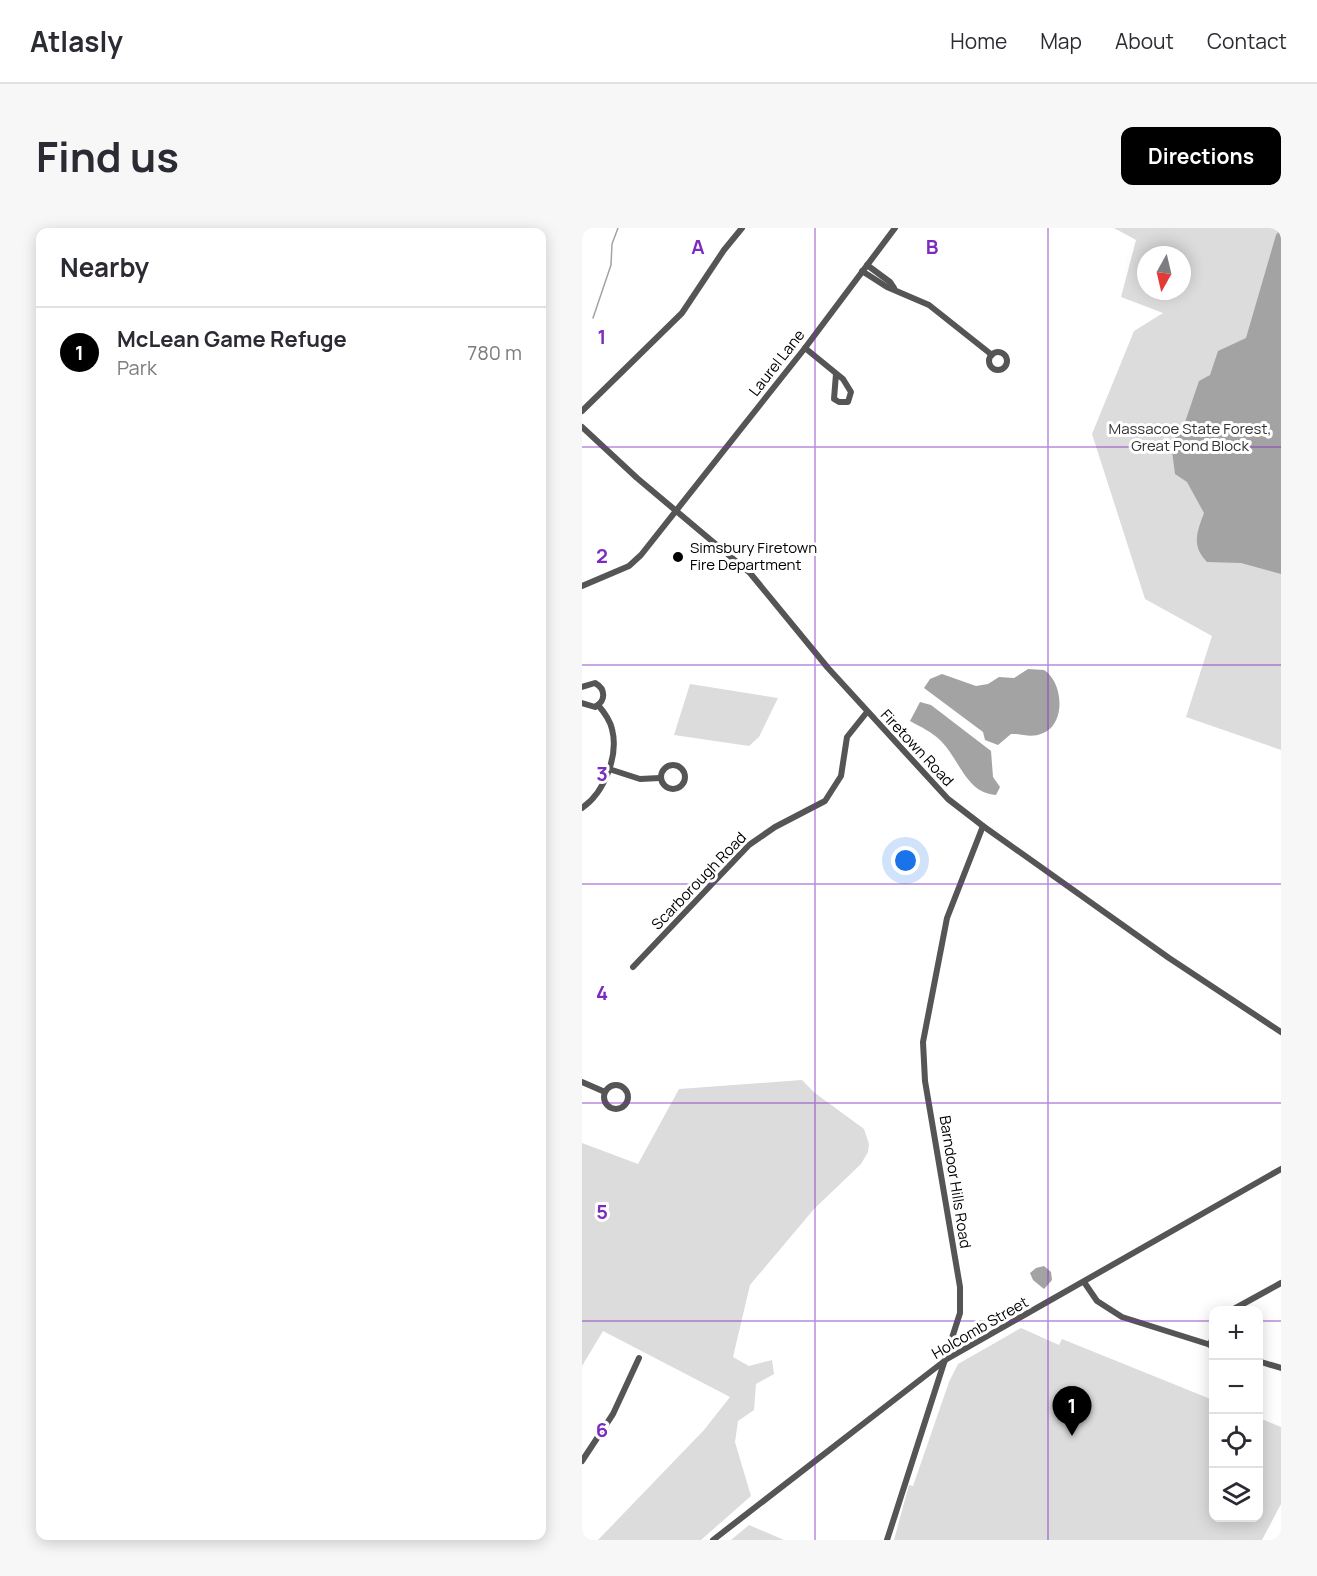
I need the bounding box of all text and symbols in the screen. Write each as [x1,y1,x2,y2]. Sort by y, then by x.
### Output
text: Atlasly [30,22,123,60]
text: Home [950,27,1007,55]
text: Map [1040,27,1082,55]
text: About [1115,27,1174,55]
text: Contact [1207,27,1287,55]
text: Find us [36,127,179,185]
button: Directions [1121,127,1281,185]
text: A [691,233,705,260]
text: B [926,233,939,260]
north arrow [1137,246,1191,300]
text: Nearby [60,249,149,285]
text: 1 [598,323,606,350]
text: McLean Game Refuge [117,324,347,354]
street label: Laurel Lane [744,325,809,400]
text: 1 [75,339,84,366]
text: 780 m [467,339,522,366]
text: Park [117,354,157,381]
park label: Massacoe State Forest, Great Pond Block [1109,418,1271,456]
place label: Simsbury Firetown Fire Department [690,537,817,575]
text: 2 [596,542,608,569]
marker: Simsbury Firetown Fire Department [671,550,685,564]
street label: Firetown Road [876,705,959,791]
text: 3 [596,760,608,787]
street label: Scarborough Road [646,827,751,934]
your location [891,846,920,875]
text: 4 [596,979,608,1006]
street label: Barndoor Hills Road [935,1114,976,1250]
text: 5 [596,1198,608,1225]
street label: Holcomb Street [928,1291,1032,1364]
map controls [1209,1306,1263,1522]
button: + [1209,1306,1263,1360]
button: − [1209,1360,1263,1414]
pin: 1 [1052,1386,1092,1436]
button: locate [1209,1414,1263,1468]
text: 6 [596,1416,608,1443]
button: layers [1209,1468,1263,1522]

